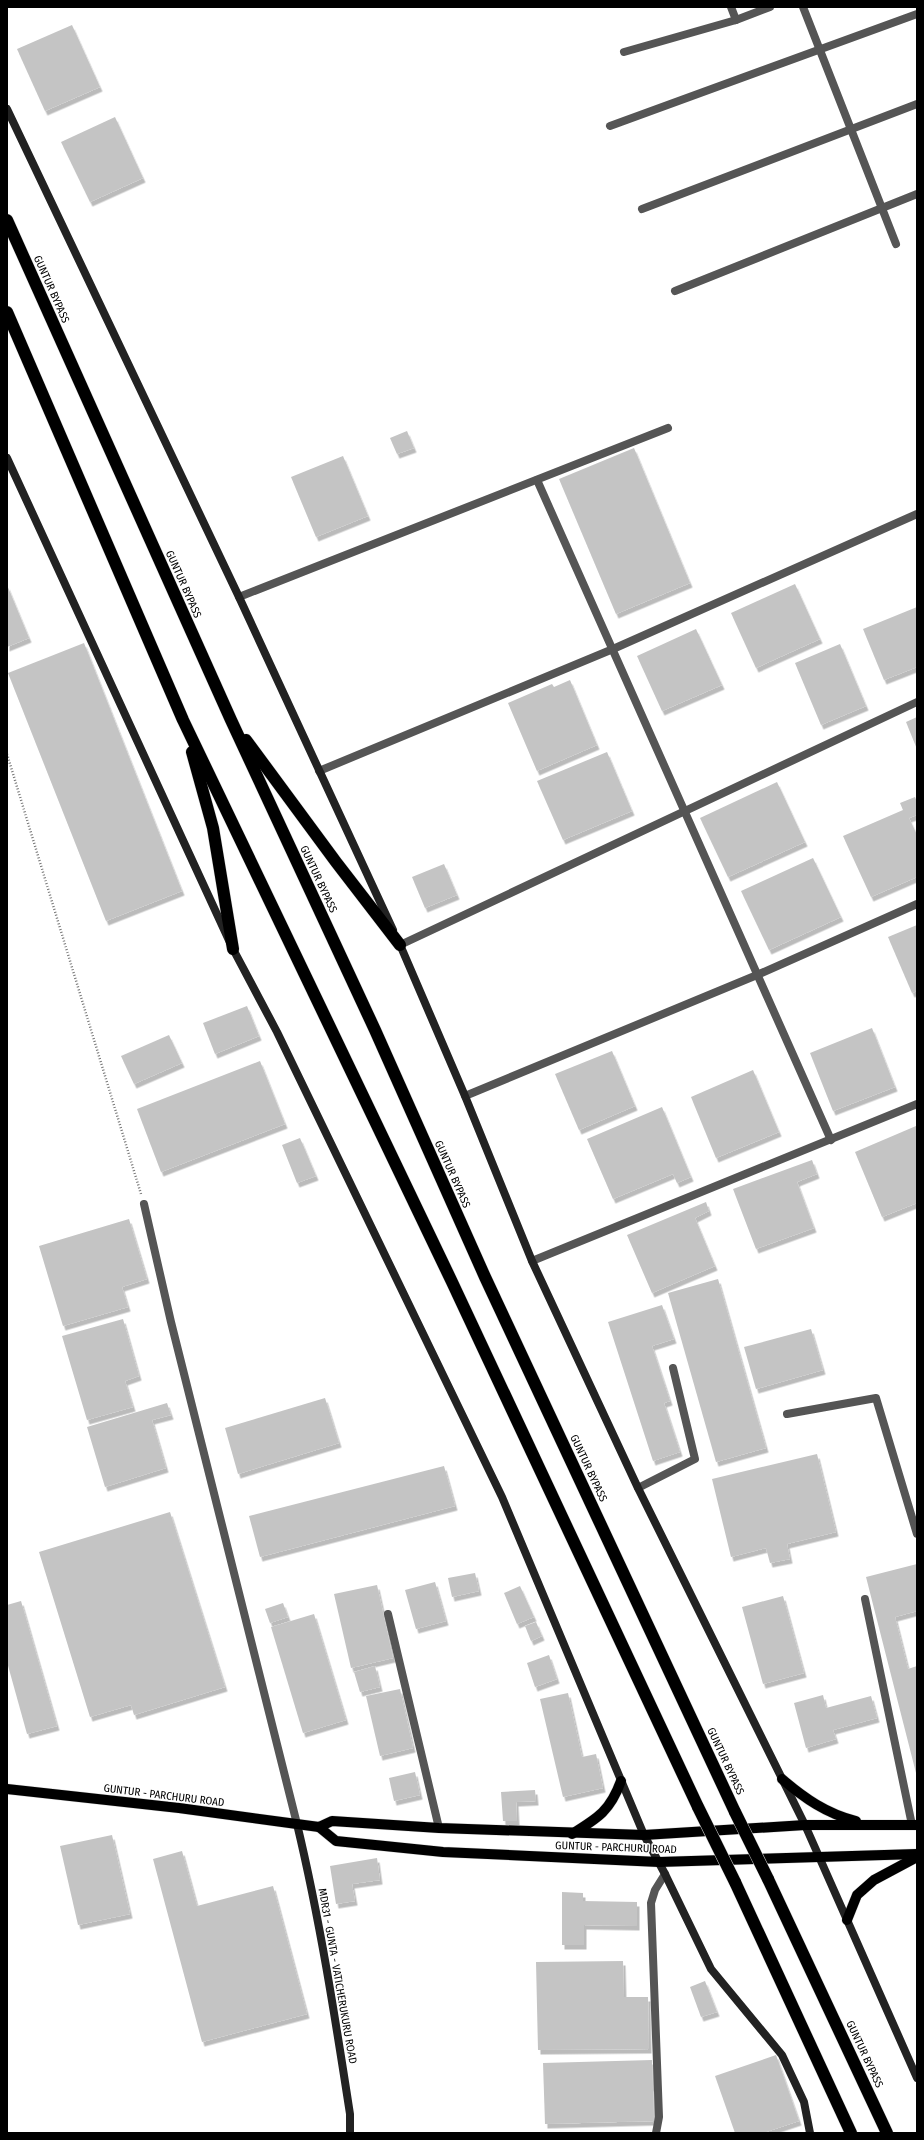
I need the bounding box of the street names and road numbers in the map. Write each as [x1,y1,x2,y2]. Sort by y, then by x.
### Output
street label: GUNTUR BYPASS [31,253,72,325]
street label: GUNTUR BYPASS [163,548,204,620]
street label: GUNTUR BYPASS [297,844,340,915]
street label: GUNTUR BYPASS [432,1138,473,1210]
street label: GUNTUR BYPASS [567,1433,610,1504]
street label: GUNTUR BYPASS [704,1726,747,1797]
street label: GUNTUR - PARCHURU ROAD [103,1782,225,1809]
street label: GUNTUR - PARCHURU ROAD [555,1839,677,1856]
street label: MDR31 - GUNTA - VATICHERUKURU ROAD [316,1887,359,2065]
street label: GUNTUR BYPASS [843,2019,886,2090]

